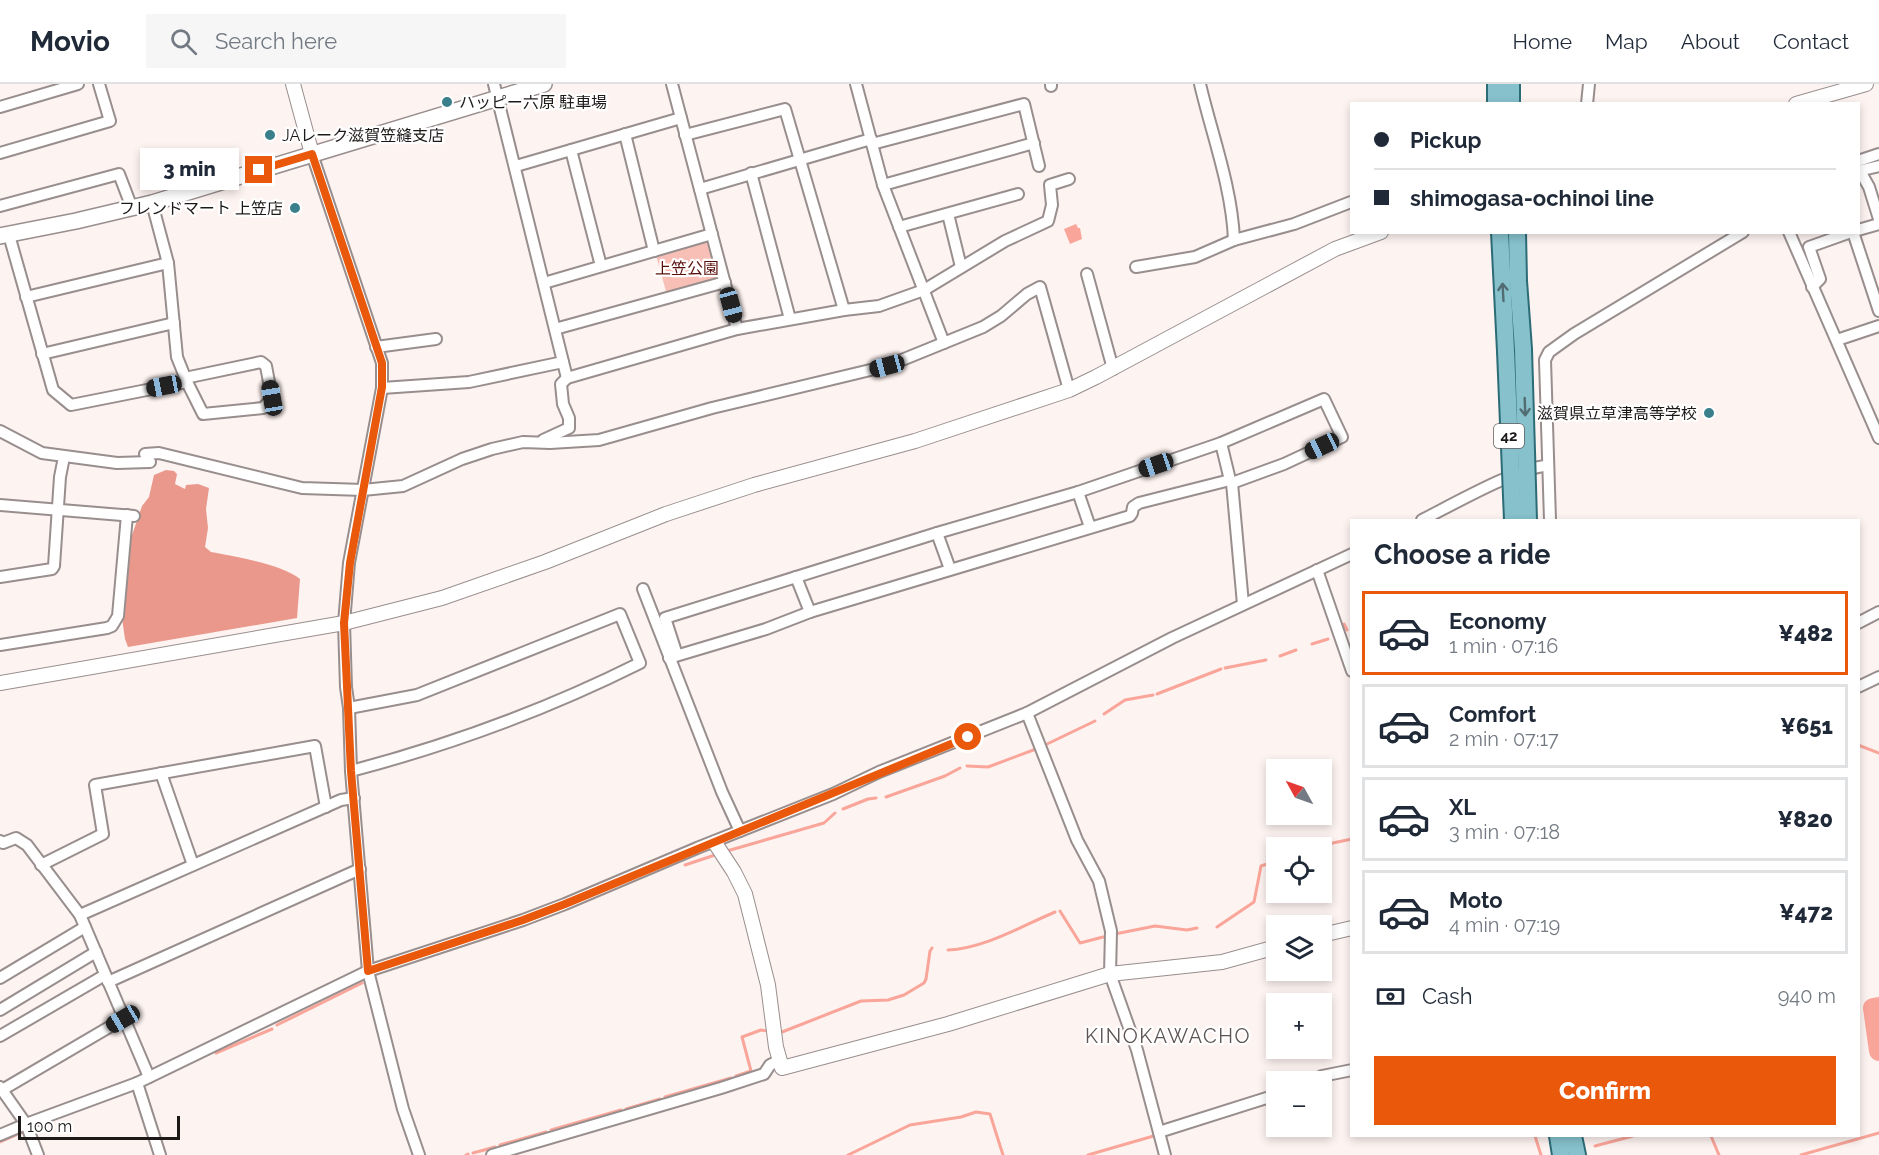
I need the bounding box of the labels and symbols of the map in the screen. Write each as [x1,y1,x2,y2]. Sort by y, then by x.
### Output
place label: ハッピー六原 駐車場 [459,93,607,112]
marker: ハッピー六原 駐車場 [440,95,454,109]
place label: JAレーク滋賀笠縫支店 [282,126,444,145]
marker: JAレーク滋賀笠縫支店 [263,128,277,142]
callout: 3 min [139,149,238,191]
route end [245,156,272,183]
place label: フレンドマート 上笠店 [119,199,283,218]
marker: フレンドマート 上笠店 [288,201,302,215]
park label: 上笠公園 [655,259,719,278]
one-way arrow [1498,283,1509,303]
car [718,285,744,325]
car [867,353,907,379]
car [145,374,183,398]
car [260,379,284,417]
one-way arrow [1519,397,1530,417]
place label: 滋賀県立草津高等学校 [1537,404,1697,423]
marker: 滋賀県立草津高等学校 [1702,406,1716,420]
road number: 42 [1494,424,1524,448]
car [1302,430,1342,462]
car [1136,451,1176,479]
route start [954,723,981,750]
north arrow [1266,759,1332,825]
car [103,1002,143,1036]
district label: KINOKAWACHO [1085,1024,1251,1048]
scale bar [18,1113,180,1140]

